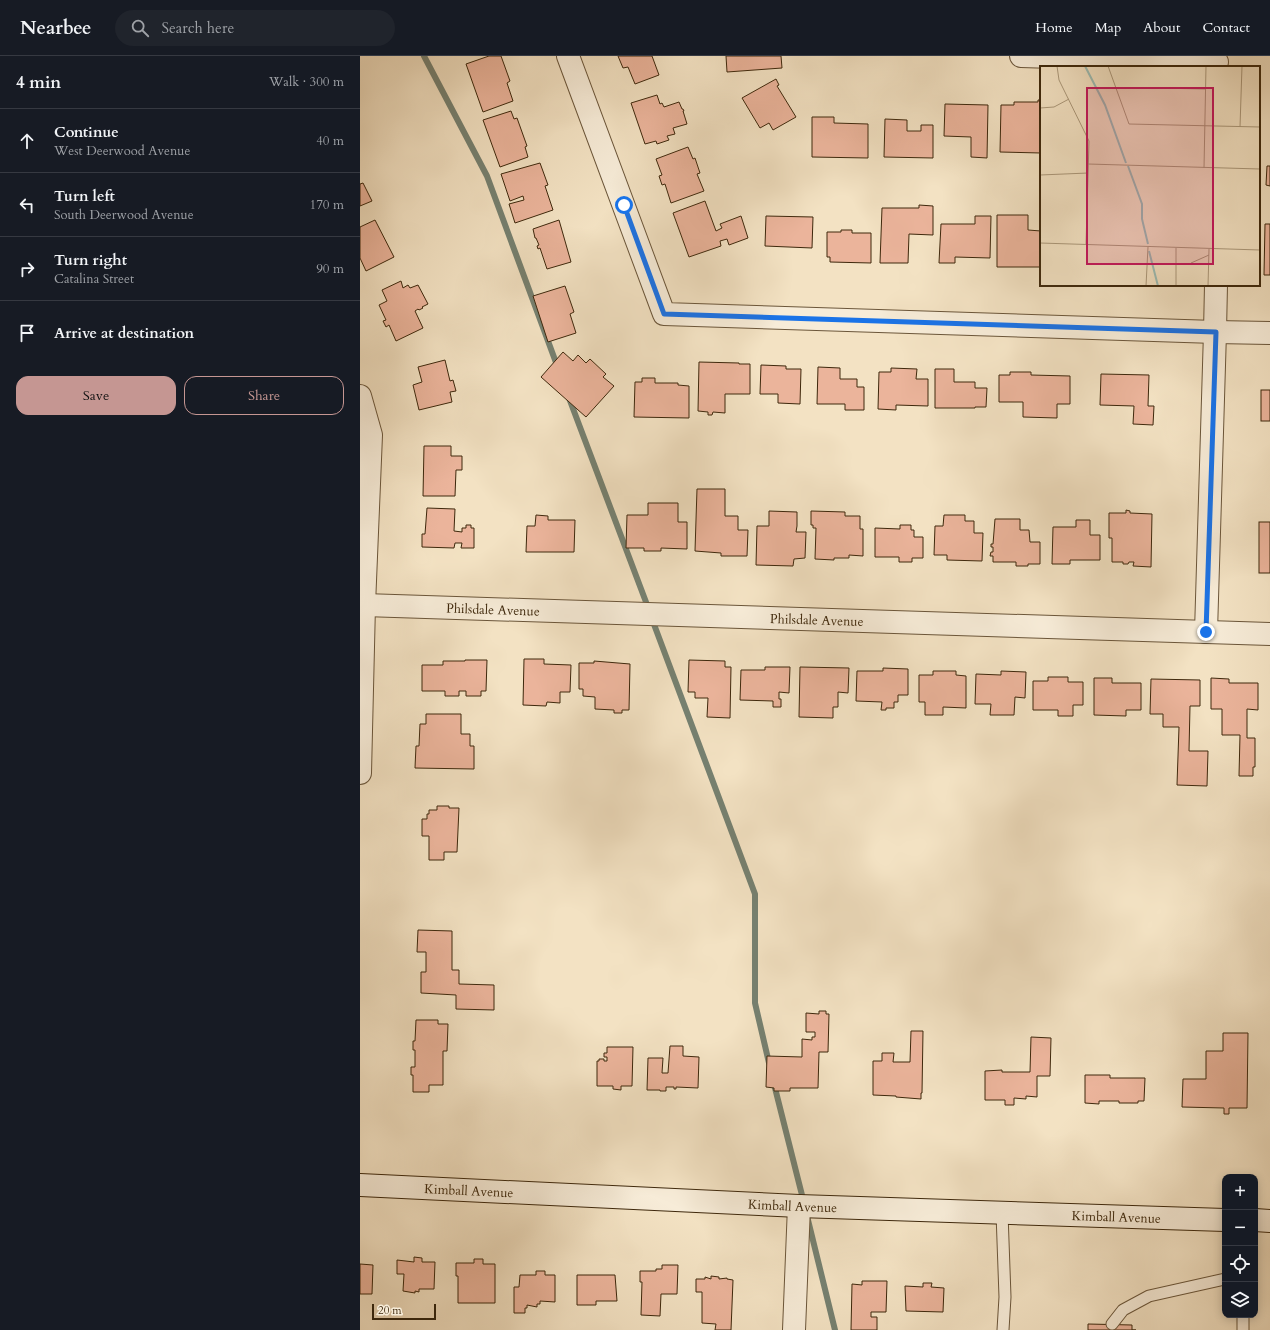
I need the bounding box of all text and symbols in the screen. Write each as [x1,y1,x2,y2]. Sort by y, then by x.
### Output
search box [115,10,395,46]
text: Nearbee [20,15,91,41]
icon: search [129,17,151,39]
text: Search here [161,18,234,38]
text: Home [1035,18,1073,37]
text: Map [1095,18,1121,37]
text: About [1143,18,1180,37]
text: Contact [1202,18,1250,37]
inset map [1040,66,1260,286]
text: 4 min [16,71,61,94]
text: Walk · 300 m [269,73,344,91]
text: Continue [54,122,119,142]
icon: ahead [16,130,38,152]
text: 40 m [316,132,344,150]
text: West Deerwood Avenue [54,142,190,160]
text: Turn left [54,186,115,206]
icon: left [16,194,38,216]
text: 170 m [310,196,344,214]
route start [615,196,633,214]
text: South Deerwood Avenue [54,206,194,224]
text: Turn right [54,250,127,270]
icon: right [16,258,38,280]
text: 90 m [316,260,344,278]
text: Catalina Street [54,270,134,288]
icon: arrive [16,322,38,344]
text: Arrive at destination [54,323,194,343]
button: Save [16,376,176,415]
button: Share [184,376,344,415]
street label: Philsdale Avenue [446,600,540,621]
street label: Philsdale Avenue [770,610,864,631]
route end [1197,623,1215,641]
map controls [1222,1174,1258,1318]
button: + [1222,1174,1258,1210]
street label: Kimball Avenue [424,1180,514,1202]
street label: Kimball Avenue [747,1196,837,1217]
street label: Kimball Avenue [1071,1207,1161,1228]
button: − [1222,1210,1258,1246]
button: locate [1222,1246,1258,1282]
button: layers [1222,1282,1258,1318]
scale bar [372,1302,436,1321]
text: 20 m [378,1303,402,1318]

